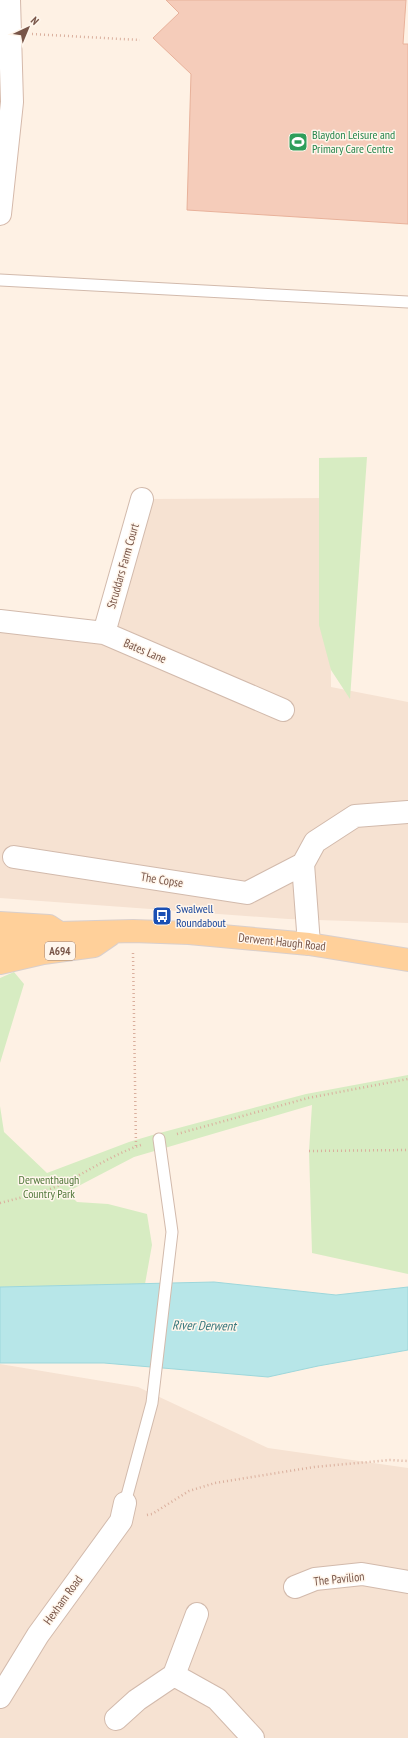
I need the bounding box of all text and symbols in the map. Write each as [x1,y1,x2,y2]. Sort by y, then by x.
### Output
north arrow [8,8,48,48]
text: N [28,14,42,28]
place label: Blaydon Leisure and Primary Care Centre [312,127,395,156]
sports icon: Blaydon Leisure and Primary Care Centre [287,131,309,153]
street label: Struddars Farm Court [103,521,142,610]
street label: Bates Lane [122,635,169,666]
street label: The Copse [140,869,184,890]
place label: Swalwell Roundabout [176,901,227,930]
bus stop icon: Swalwell Roundabout [151,905,173,927]
street label: Derwent Haugh Road [238,929,326,954]
road number: A694 [45,942,75,960]
park label: Derwenthaugh Country Park [19,1172,79,1201]
water label: River Derwent [172,1316,237,1335]
street label: The Pavilion [313,1568,365,1589]
street label: Hexham Road [40,1572,85,1627]

